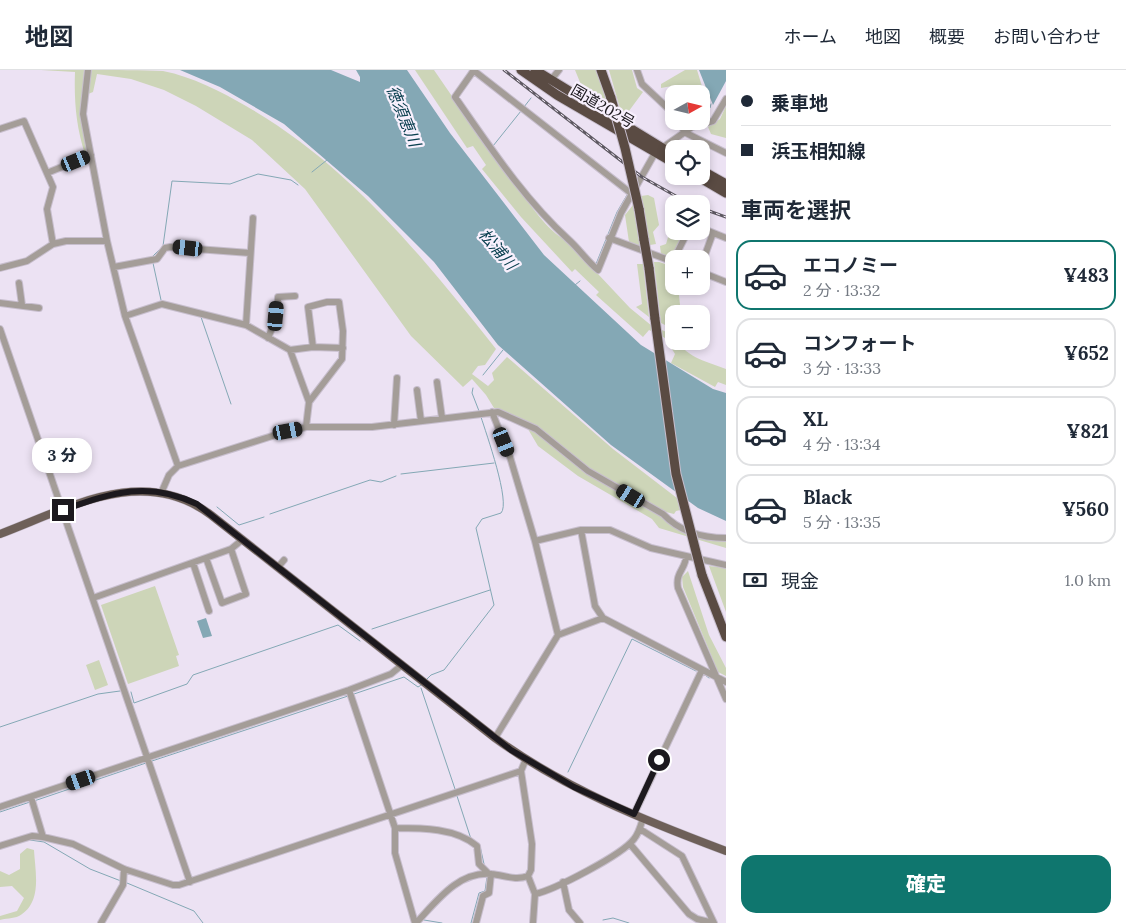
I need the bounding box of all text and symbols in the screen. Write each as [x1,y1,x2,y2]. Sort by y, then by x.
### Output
text: 地図 [25,21,73,52]
text: ホーム [784,25,837,48]
text: 地図 [865,25,901,48]
text: 概要 [929,25,965,48]
text: お問い合わせ [993,25,1101,48]
street label: 国道202号 [568,80,638,132]
water label: 徳須恵川 [383,83,426,151]
north arrow [665,85,710,130]
map controls [665,85,710,350]
text: 乗車地 [771,91,828,115]
text: 浜玉相知線 [771,139,866,163]
button: locate [665,140,710,185]
car [59,148,92,174]
button: layers [665,195,710,240]
text: 車両を選択 [741,196,851,224]
water label: 松浦川 [475,224,523,275]
car [172,239,203,257]
button: + [665,250,710,295]
icon: car [743,253,788,298]
text: エコノミー [803,253,898,277]
text: ¥483 [1063,263,1109,287]
text: 2 分 · 13:32 [803,280,880,300]
car [267,300,284,332]
button: − [665,305,710,350]
icon: car [743,331,788,376]
text: コンフォート [803,331,916,355]
text: ¥652 [1064,341,1109,365]
text: 3 分 · 13:33 [803,358,881,378]
text: XL [803,407,828,431]
icon: car [743,409,788,454]
text: ¥821 [1067,419,1109,443]
car [271,421,304,441]
car [491,425,516,459]
text: 4 分 · 13:34 [803,434,881,454]
callout: 3 分 [33,438,93,472]
text: 3 分 [47,445,77,465]
car [614,482,647,510]
text: Black [803,485,852,509]
icon: car [743,487,788,532]
text: ¥560 [1062,497,1109,521]
route end [52,499,74,521]
text: 5 分 · 13:35 [803,512,881,532]
icon: cash [741,566,769,594]
text: 現金 [781,569,819,593]
text: 1.0 km [1064,570,1111,590]
route start [648,749,670,771]
car [64,768,97,792]
button: 確定 [741,855,1111,913]

